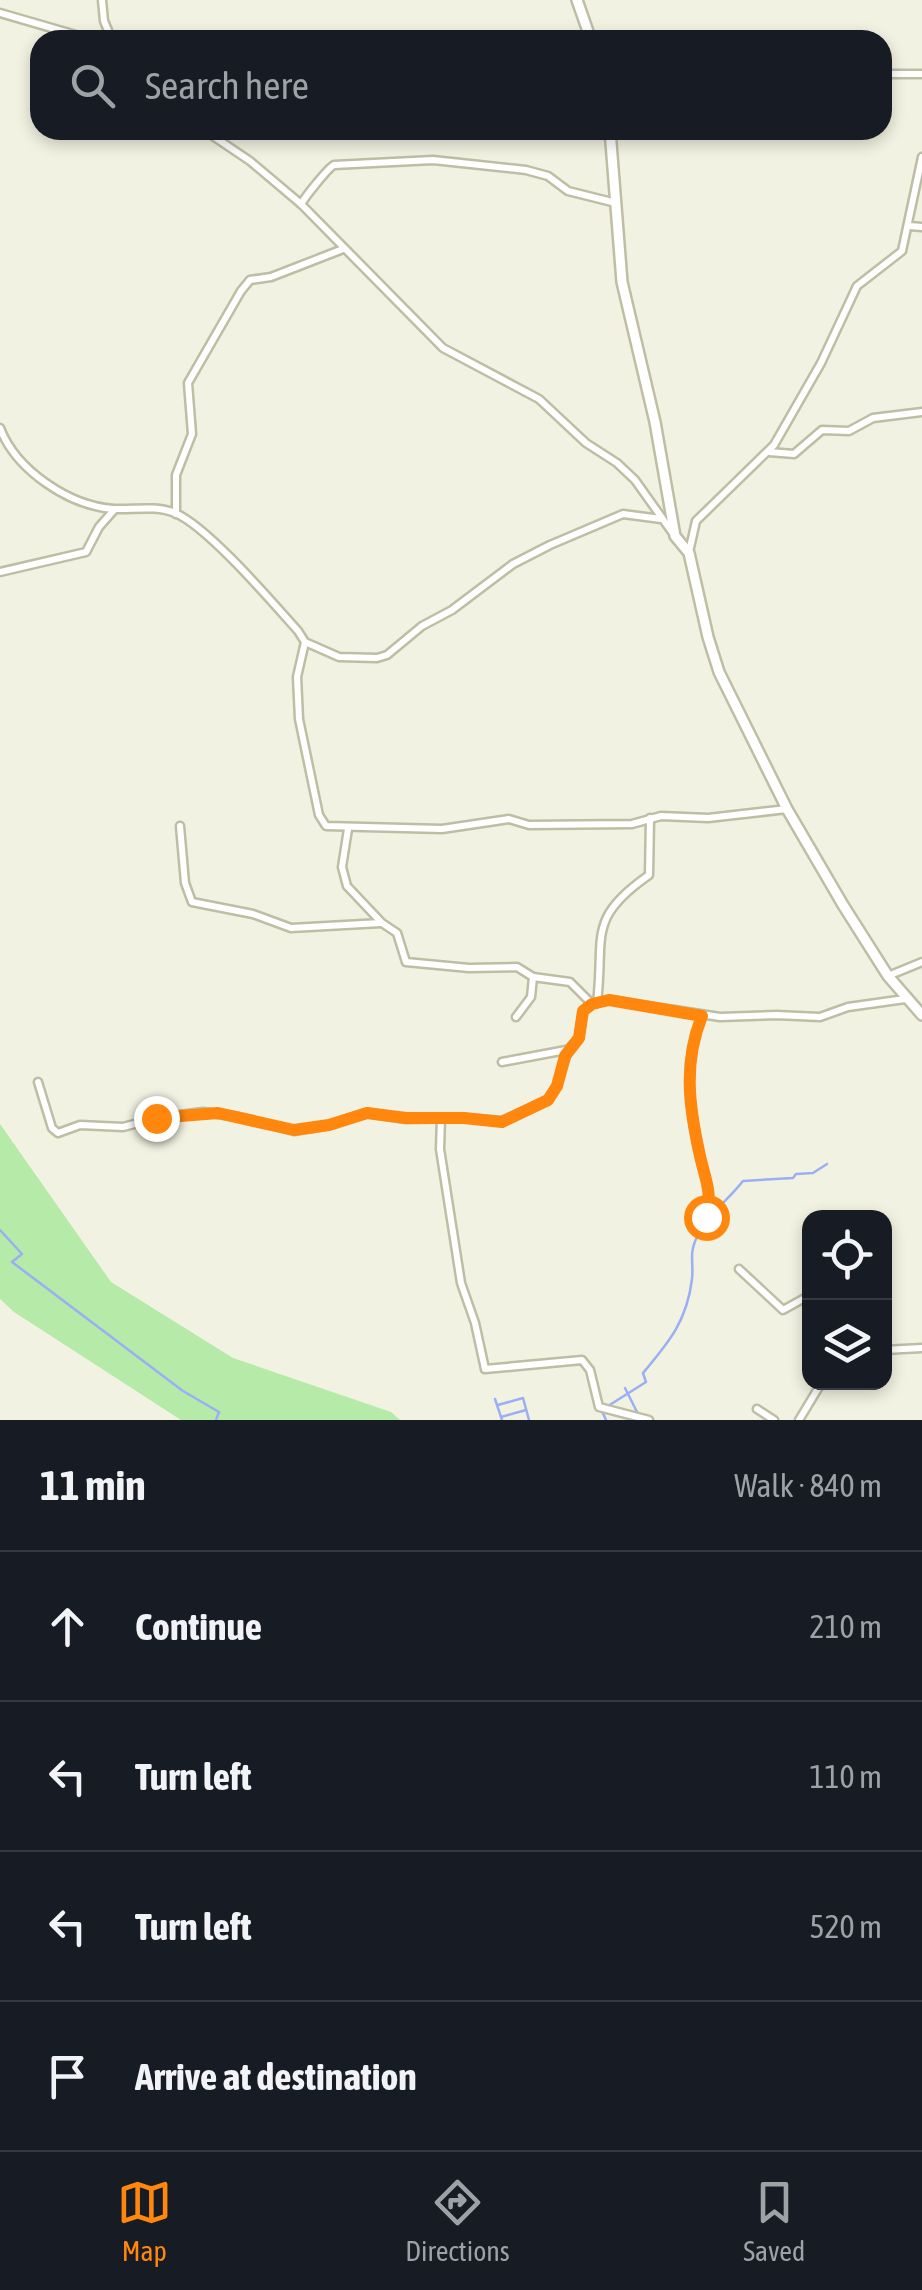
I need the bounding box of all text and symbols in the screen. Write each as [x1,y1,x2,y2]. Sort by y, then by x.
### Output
search box [30,30,892,140]
icon: search [65,58,120,113]
text: Search here [145,64,309,107]
route end [134,1096,180,1142]
route start [684,1195,730,1241]
map controls [802,1210,892,1390]
button: locate [802,1210,892,1300]
button: layers [802,1300,892,1390]
text: 11 min [40,1461,146,1509]
text: Walk · 840 m [734,1467,882,1504]
icon: ahead [40,1599,95,1654]
text: Continue [135,1605,262,1648]
text: 210 m [809,1608,882,1645]
icon: left [40,1749,95,1804]
text: Turn left [135,1755,251,1798]
text: 110 m [809,1758,882,1795]
icon: left [40,1899,95,1954]
text: Turn left [135,1905,251,1948]
text: 520 m [809,1908,882,1945]
icon: arrive [40,2049,95,2104]
text: Arrive at destination [135,2055,417,2098]
tab: Map [117,2175,172,2267]
tab: Directions [405,2175,510,2267]
tab: Saved [743,2175,805,2267]

